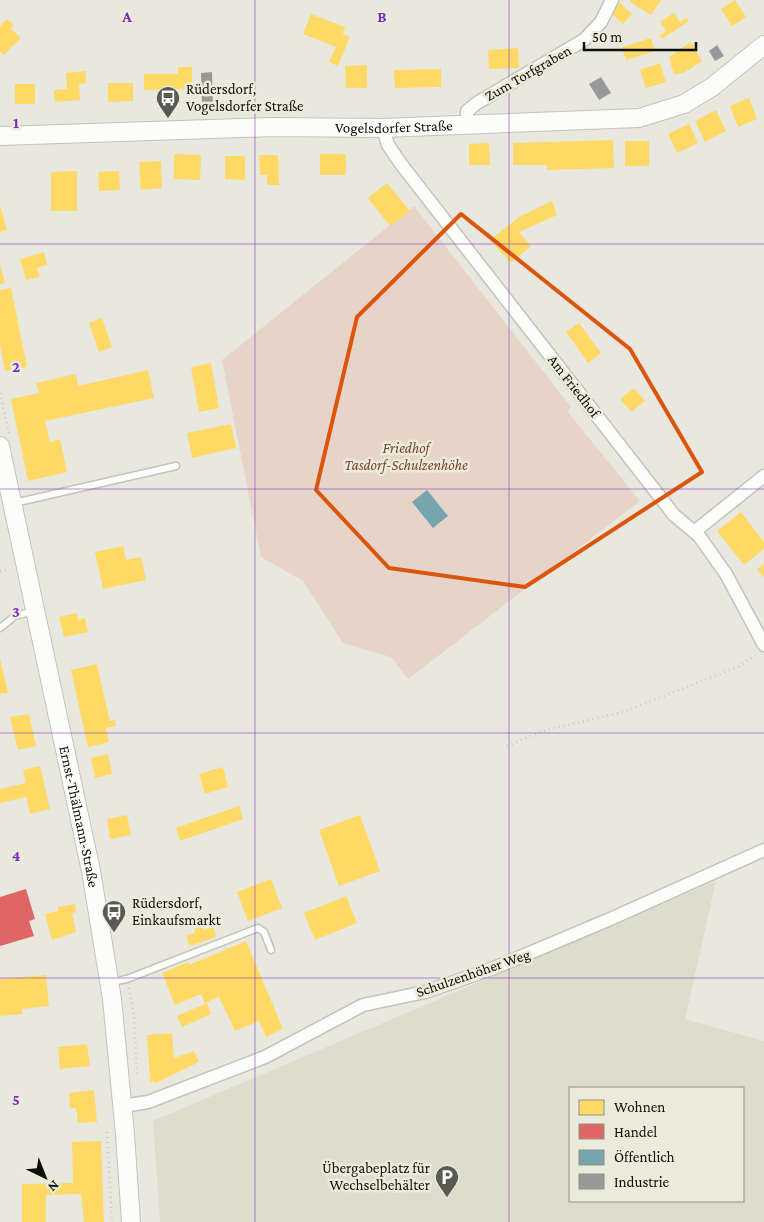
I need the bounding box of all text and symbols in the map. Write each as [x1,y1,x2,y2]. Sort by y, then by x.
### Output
text: A [121,8,132,25]
text: B [377,8,387,25]
scale bar [584,20,696,52]
text: 50 m [592,29,622,45]
street label: Zum Torfgraben [482,42,574,105]
place label: Rüdersdorf, Vogelsdorfer Straße [186,81,304,115]
bus stop icon: Rüdersdorf, Vogelsdorfer Straße [155,85,181,119]
text: 1 [13,114,19,131]
street label: Vogelsdorfer Straße [335,117,453,137]
street label: Am Friedhof [545,352,604,421]
text: 2 [12,358,20,375]
park label: Friedhof Tasdorf-Schulzenhöhe [344,440,468,474]
text: 3 [12,603,20,620]
street label: Ernst-Thälmann-Straße [56,744,102,889]
text: 4 [12,847,21,864]
place label: Rüdersdorf, Einkaufsmarkt [132,895,222,928]
bus stop icon: Rüdersdorf, Einkaufsmarkt [101,899,127,933]
street label: Schulzenhöher Weg [414,946,532,1001]
legend [569,1087,744,1202]
text: 5 [12,1091,20,1108]
text: Wohnen [614,1099,665,1115]
text: Handel [614,1124,657,1140]
text: Öffentlich [614,1149,675,1165]
north arrow [20,1152,70,1202]
place label: Übergabeplatz für Wechselbehälter [322,1160,431,1193]
parking icon: Übergabeplatz für Wechselbehälter [434,1164,460,1198]
text: Industrie [614,1174,670,1190]
text: N [45,1177,63,1196]

